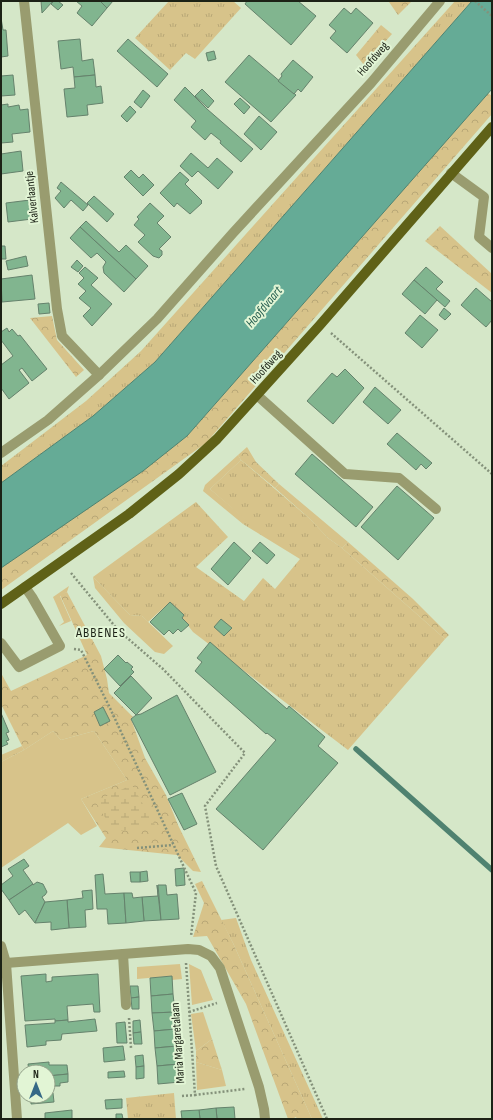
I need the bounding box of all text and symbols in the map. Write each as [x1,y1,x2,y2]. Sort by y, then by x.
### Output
street label: Hoofdweg [354,39,392,79]
street label: Kalverlaantje [22,170,42,224]
water label: Hoofdvaart [242,282,287,331]
street label: Hoofdweg [247,347,285,387]
district label: ABBENES [75,624,126,641]
street label: Maria Margaretalaan [168,1002,188,1084]
north arrow [16,1064,56,1104]
text: N [33,1068,39,1081]

